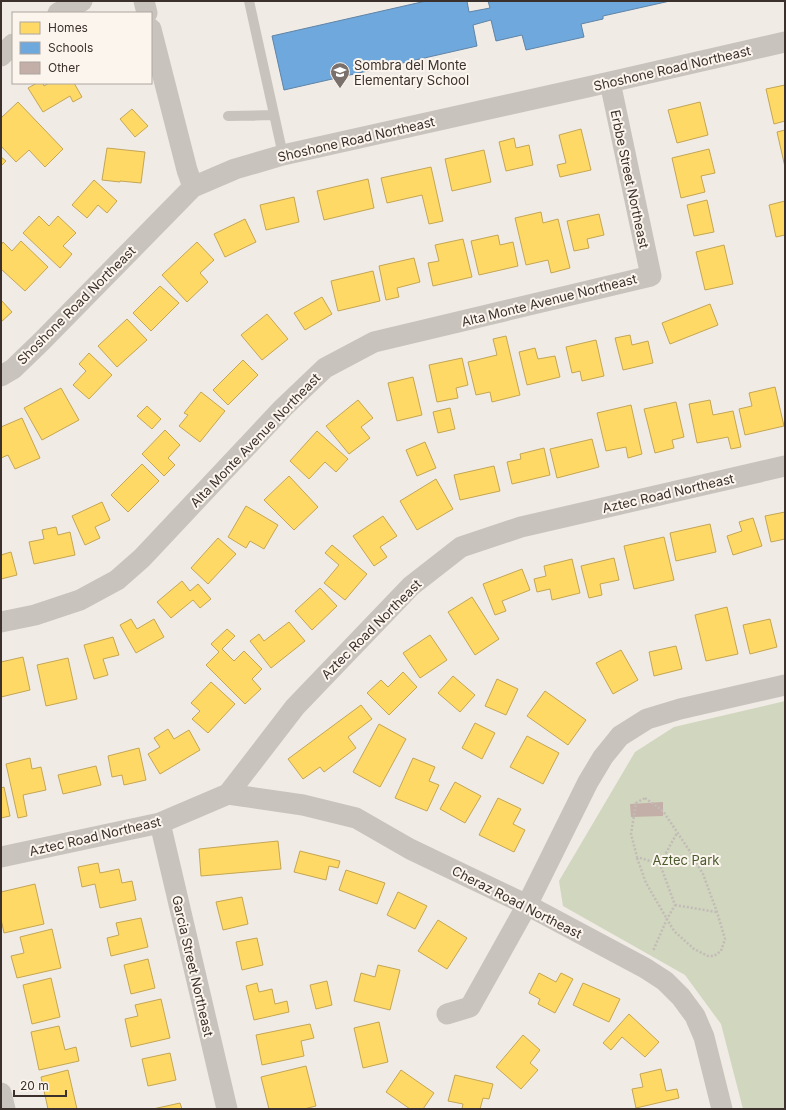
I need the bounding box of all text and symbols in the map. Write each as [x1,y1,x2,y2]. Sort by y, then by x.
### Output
legend [12,12,152,84]
text: Homes [48,20,88,35]
text: Schools [48,40,93,55]
street label: Shoshone Road Northeast [592,42,752,94]
place label: Sombra del Monte Elementary School [354,57,469,88]
text: Other [48,60,80,75]
school or university icon: Sombra del Monte Elementary School [329,61,351,89]
street label: Erbbe Street Northeast [608,108,652,250]
street label: Shoshone Road Northeast [276,113,436,165]
street label: Shoshone Road Northeast [13,242,139,368]
street label: Alta Monte Avenue Northeast [460,270,638,330]
street label: Alta Monte Avenue Northeast [187,370,323,510]
street label: Aztec Road Northeast [601,470,735,516]
street label: Aztec Road Northeast [318,576,424,682]
street label: Aztec Road Northeast [28,813,162,859]
park label: Aztec Park [653,852,719,868]
street label: Cheraz Road Northeast [449,862,585,942]
street label: Garcia Street Northeast [169,894,217,1038]
scale bar [14,1072,66,1098]
text: 20 m [20,1078,49,1093]

